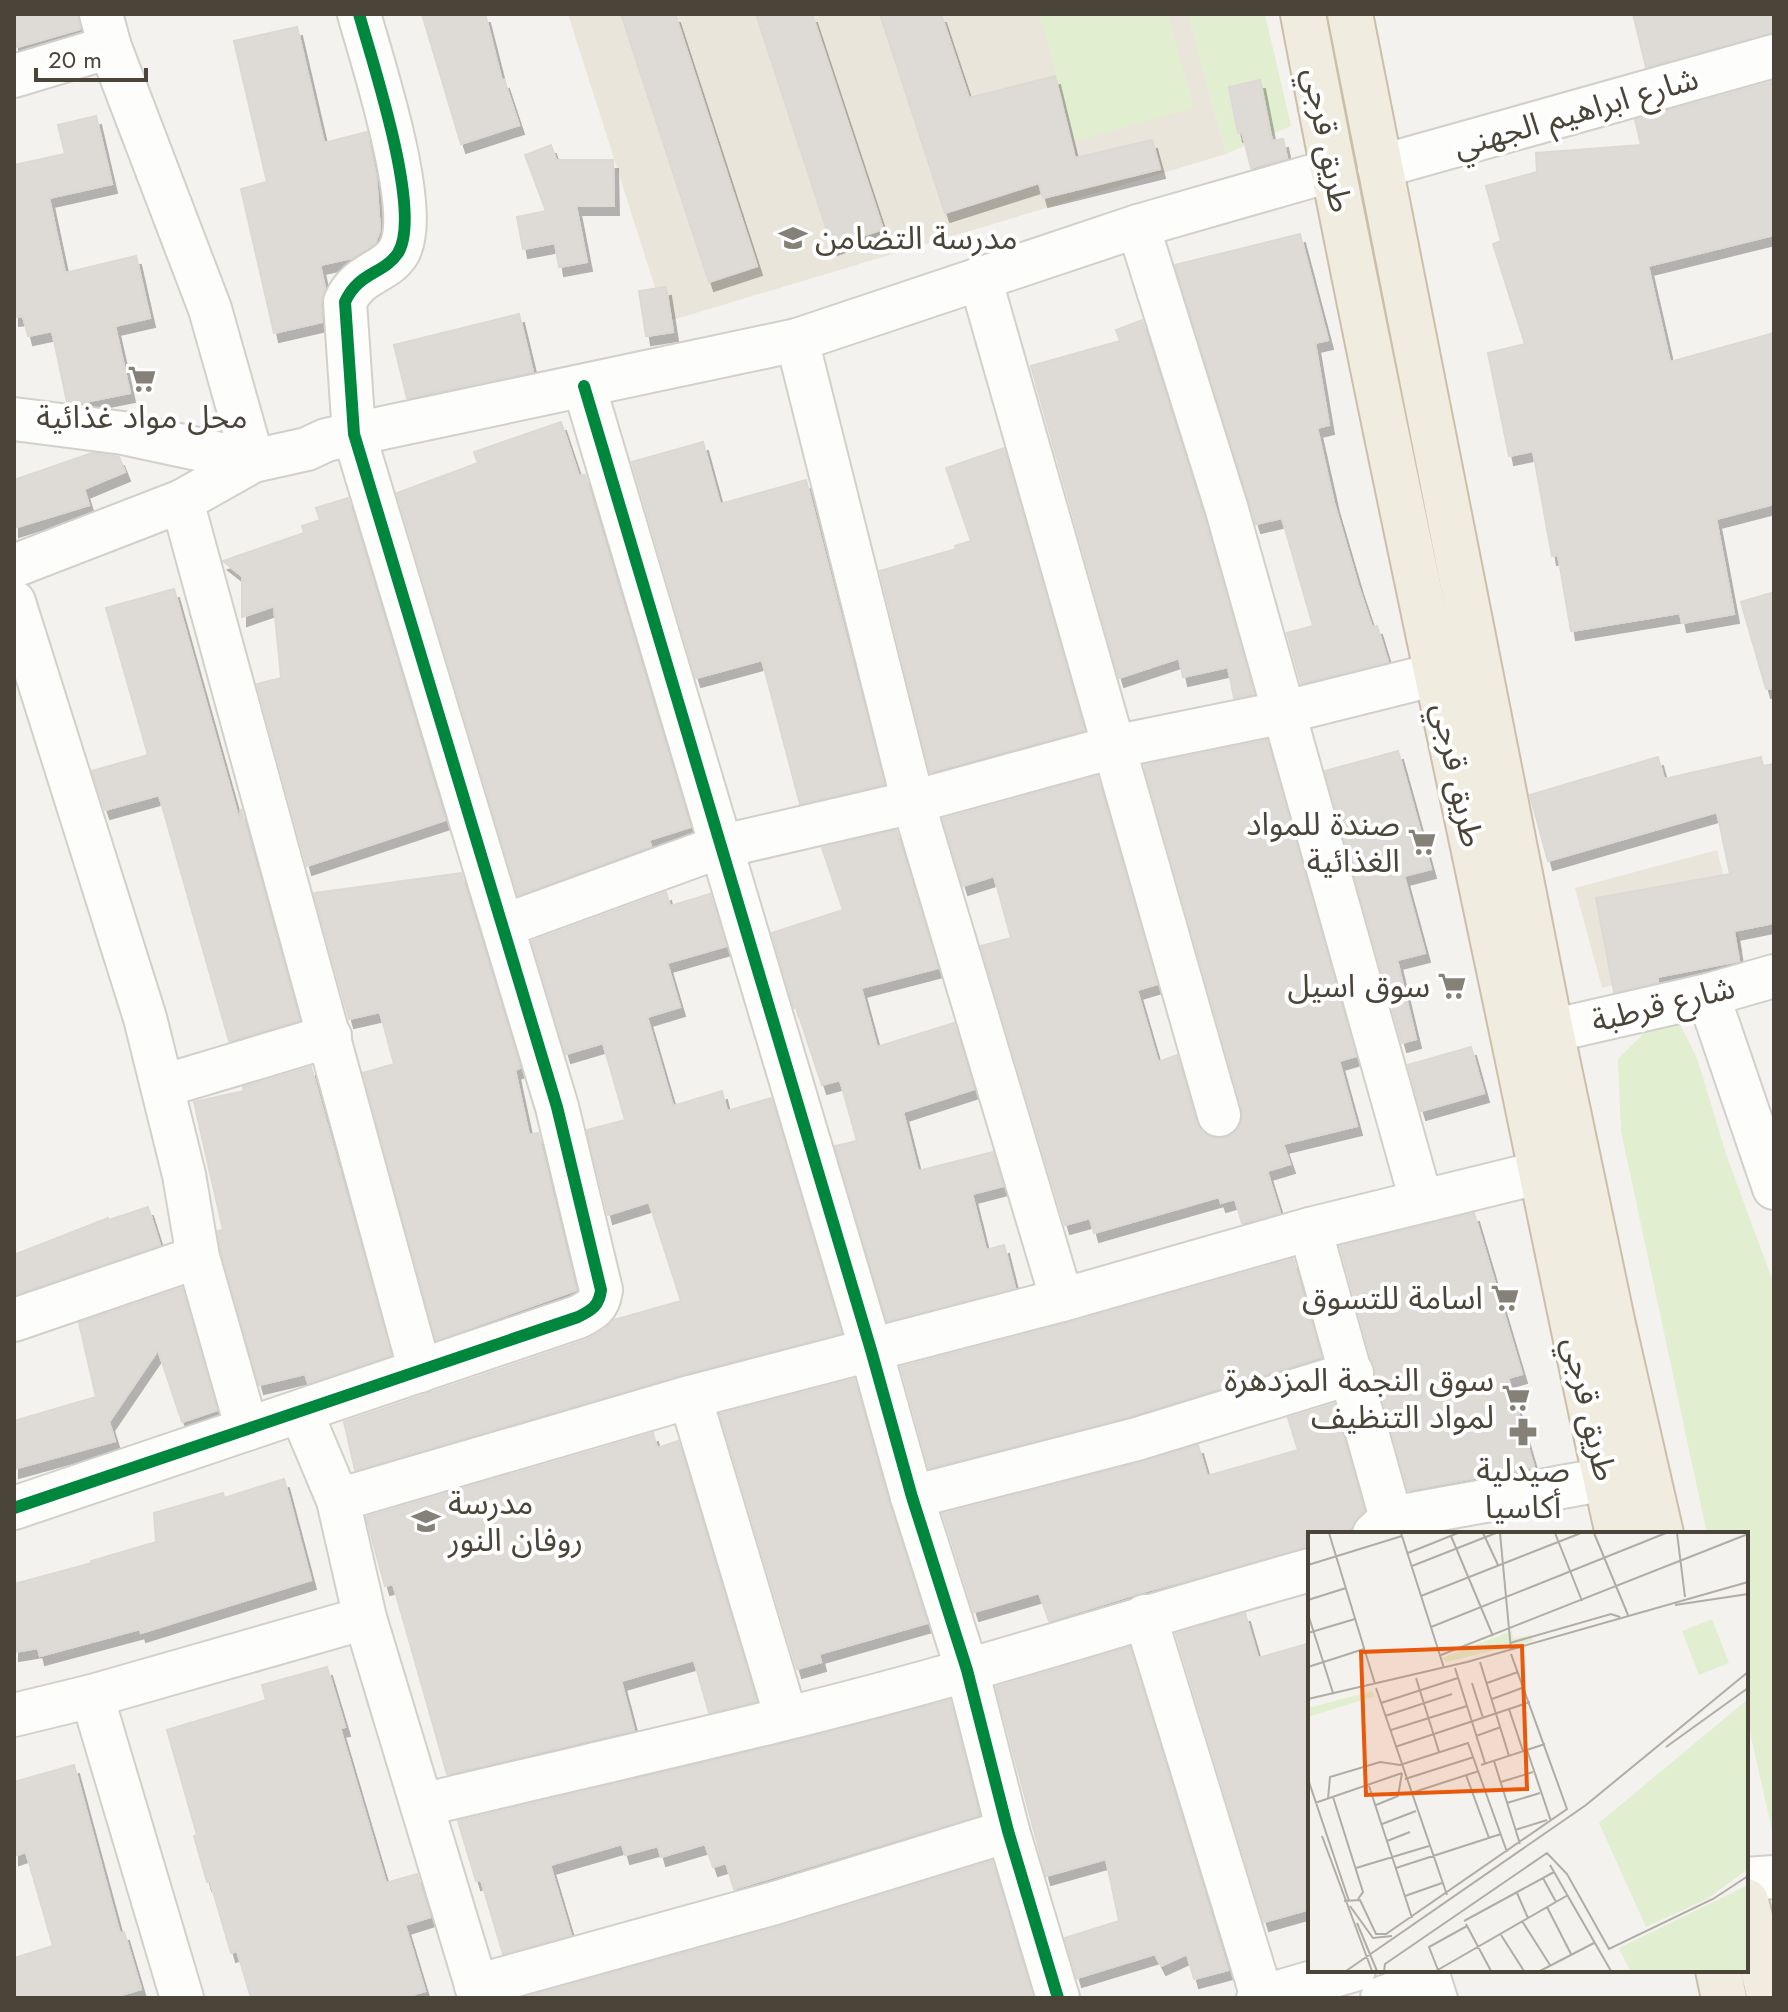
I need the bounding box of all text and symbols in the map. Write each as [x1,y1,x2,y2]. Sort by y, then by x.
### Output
scale bar [36,32,146,82]
text: 20 m [48,42,102,77]
street label: شارع ابراهيم الجهني [1448,55,1704,170]
street label: طريق قرجي [1290,64,1365,217]
place label: مدرسة التضامن [815,215,1018,261]
school or university icon: مدرسة التضامن [778,223,808,253]
supermarket icon: محل مواد غذائية [127,364,157,394]
place label: محل مواد غذائية [36,394,248,440]
street label: طريق قرجي [1419,699,1496,852]
place label: صندة للمواد الغذائية [1246,801,1400,884]
supermarket icon: صندة للمواد الغذائية [1407,827,1437,857]
place label: سوق اسيل [1287,963,1430,1009]
street label: شارع قرطبة [1587,964,1740,1045]
supermarket icon: سوق اسيل [1437,971,1467,1001]
place label: اسامة للتسوق [1302,1275,1483,1321]
supermarket icon: اسامة للتسوق [1490,1283,1520,1313]
street label: طريق قرجي [1550,1332,1629,1486]
place label: سوق النجمة المزدهرة لمواد التنظيف [1224,1357,1494,1440]
supermarket icon: سوق النجمة المزدهرة لمواد التنظيف [1501,1383,1531,1413]
pharmacy icon: صيدلية أكاسيا [1508,1417,1538,1447]
place label: صيدلية أكاسيا [1476,1447,1570,1530]
place label: مدرسة روفان النور [447,1480,583,1563]
school or university icon: مدرسة روفان النور [411,1506,441,1536]
inset map [1308,1532,1748,1972]

